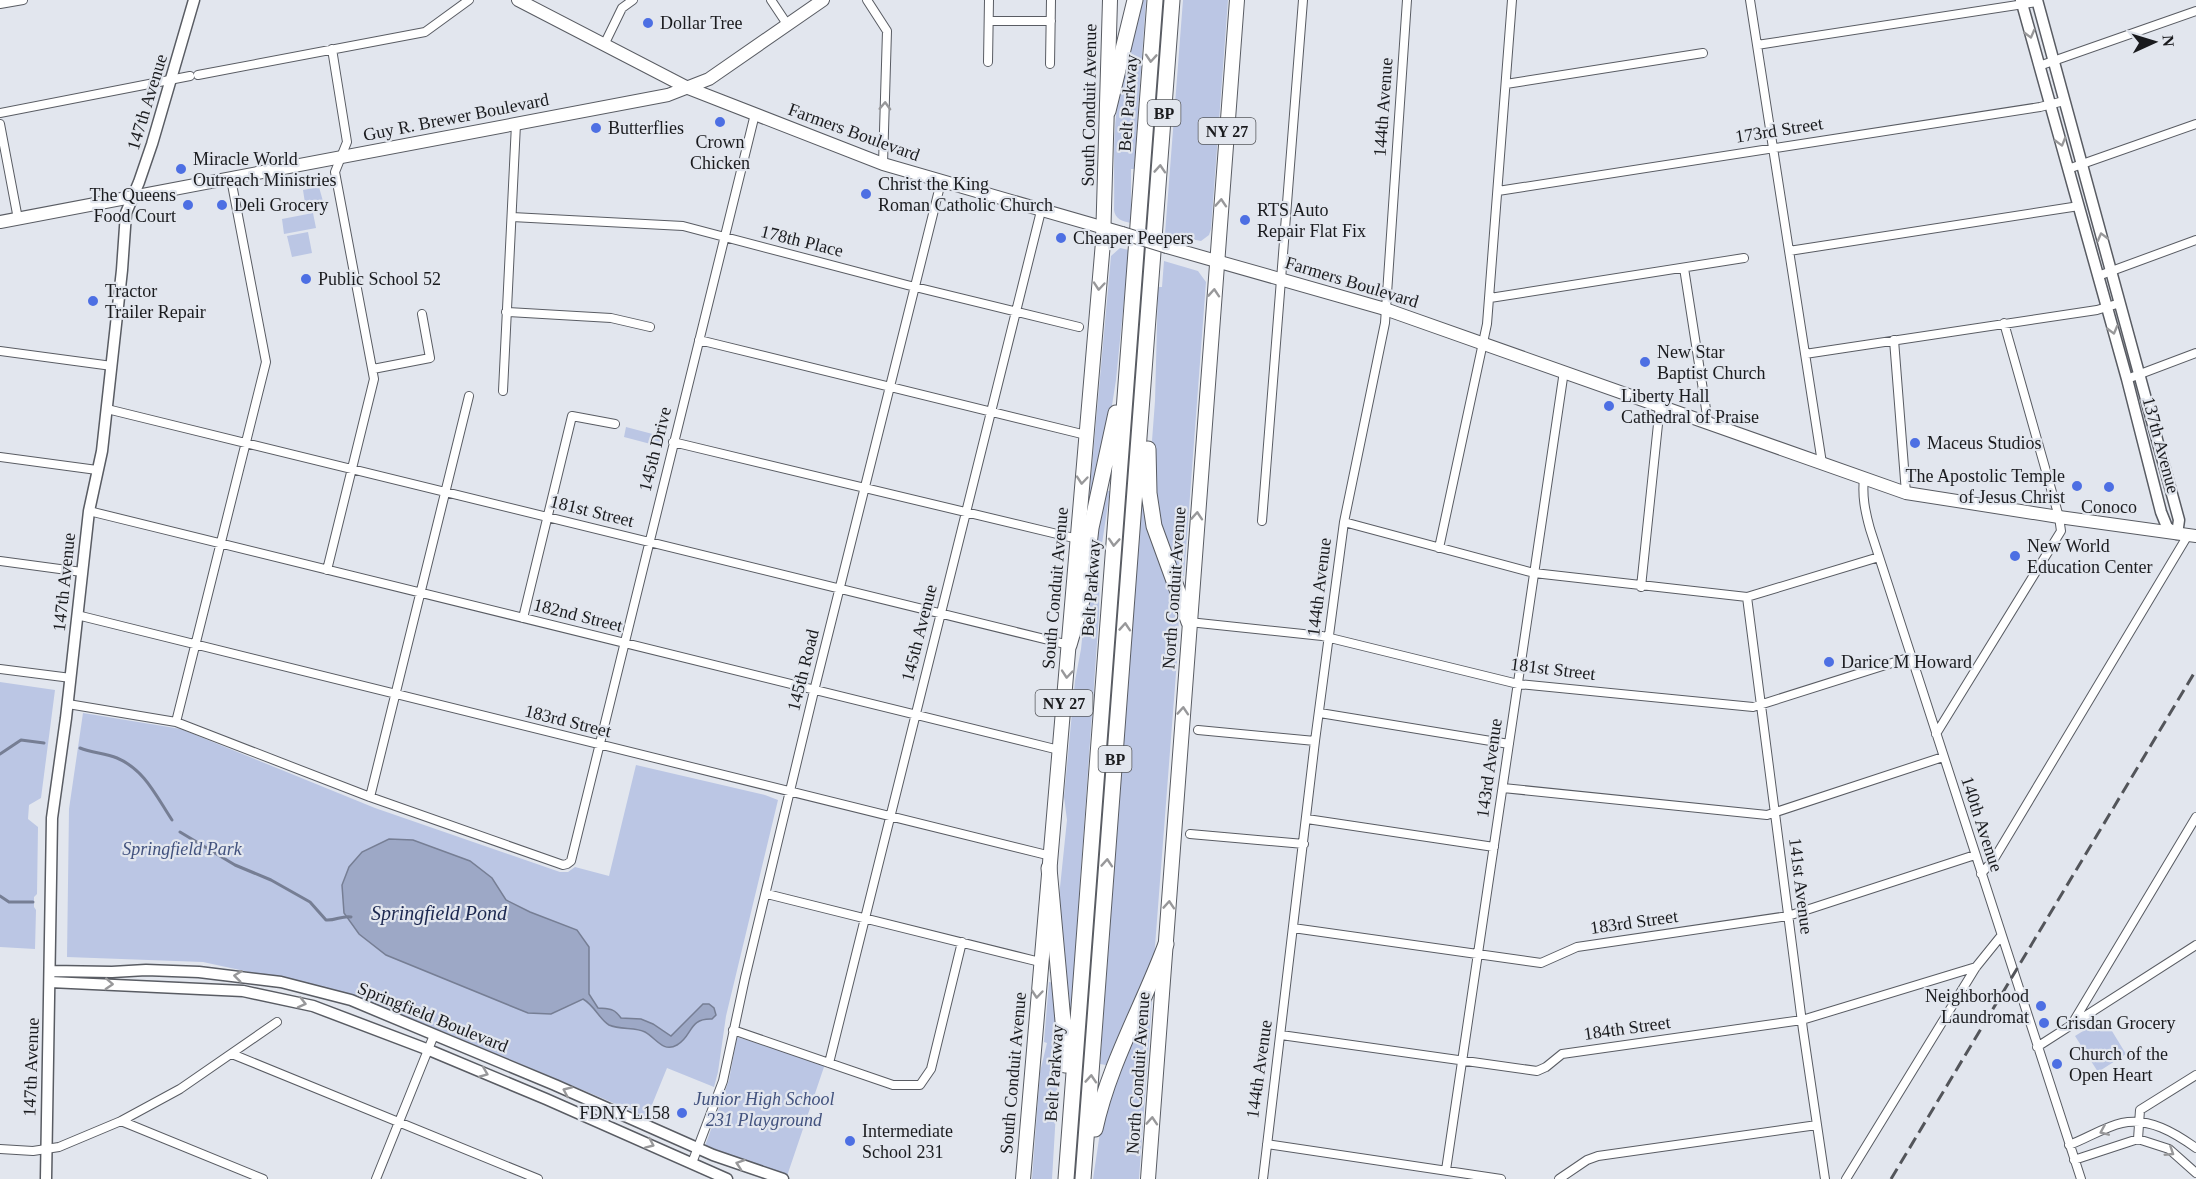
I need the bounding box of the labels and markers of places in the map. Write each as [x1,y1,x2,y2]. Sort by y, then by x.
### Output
place label: Dollar Tree [660,13,743,33]
marker: Dollar Tree [641,16,655,30]
marker: Crown Chicken [713,115,727,129]
place label: Butterflies [608,118,684,138]
marker: Butterflies [589,121,603,135]
place label: Crown Chicken [690,132,750,173]
place label: Miracle World Outreach Ministries [193,149,336,190]
marker: Miracle World Outreach Ministries [174,162,188,176]
place label: Christ the King Roman Catholic Church [878,174,1053,215]
place label: The Queens Food Court [90,185,176,226]
marker: Christ the King Roman Catholic Church [859,187,873,201]
place label: Deli Grocery [234,195,328,215]
marker: The Queens Food Court [181,198,195,212]
marker: Deli Grocery [215,198,229,212]
place label: RTS Auto Repair Flat Fix [1257,200,1366,241]
marker: RTS Auto Repair Flat Fix [1238,213,1252,227]
place label: Cheaper Peepers [1073,228,1193,248]
marker: Cheaper Peepers [1054,231,1068,245]
place label: Public School 52 [318,269,441,289]
marker: Public School 52 [299,272,313,286]
place label: Tractor Trailer Repair [105,281,206,322]
marker: Tractor Trailer Repair [86,294,100,308]
place label: New Star Baptist Church [1657,342,1766,383]
marker: New Star Baptist Church [1638,355,1652,369]
place label: Liberty Hall Cathedral of Praise [1621,386,1759,427]
marker: Liberty Hall Cathedral of Praise [1602,399,1616,413]
place label: Maceus Studios [1927,433,2042,453]
marker: Maceus Studios [1908,436,1922,450]
place label: The Apostolic Temple of Jesus Christ [1906,466,2065,507]
marker: The Apostolic Temple of Jesus Christ [2070,479,2084,493]
marker: Conoco [2102,480,2116,494]
place label: Conoco [2081,497,2137,517]
place label: New World Education Center [2027,536,2152,577]
marker: New World Education Center [2008,549,2022,563]
place label: Darice M Howard [1841,652,1972,672]
marker: Darice M Howard [1822,655,1836,669]
place label: Neighborhood Laundromat [1925,986,2029,1027]
marker: Neighborhood Laundromat [2034,999,2048,1013]
place label: Crisdan Grocery [2056,1013,2175,1033]
marker: Crisdan Grocery [2037,1016,2051,1030]
place label: Church of the Open Heart [2069,1044,2168,1085]
marker: Church of the Open Heart [2050,1057,2064,1071]
place label: FDNY L158 [579,1103,670,1123]
marker: FDNY L158 [675,1106,689,1120]
place label: Intermediate School 231 [862,1121,953,1162]
marker: Intermediate School 231 [843,1134,857,1148]

